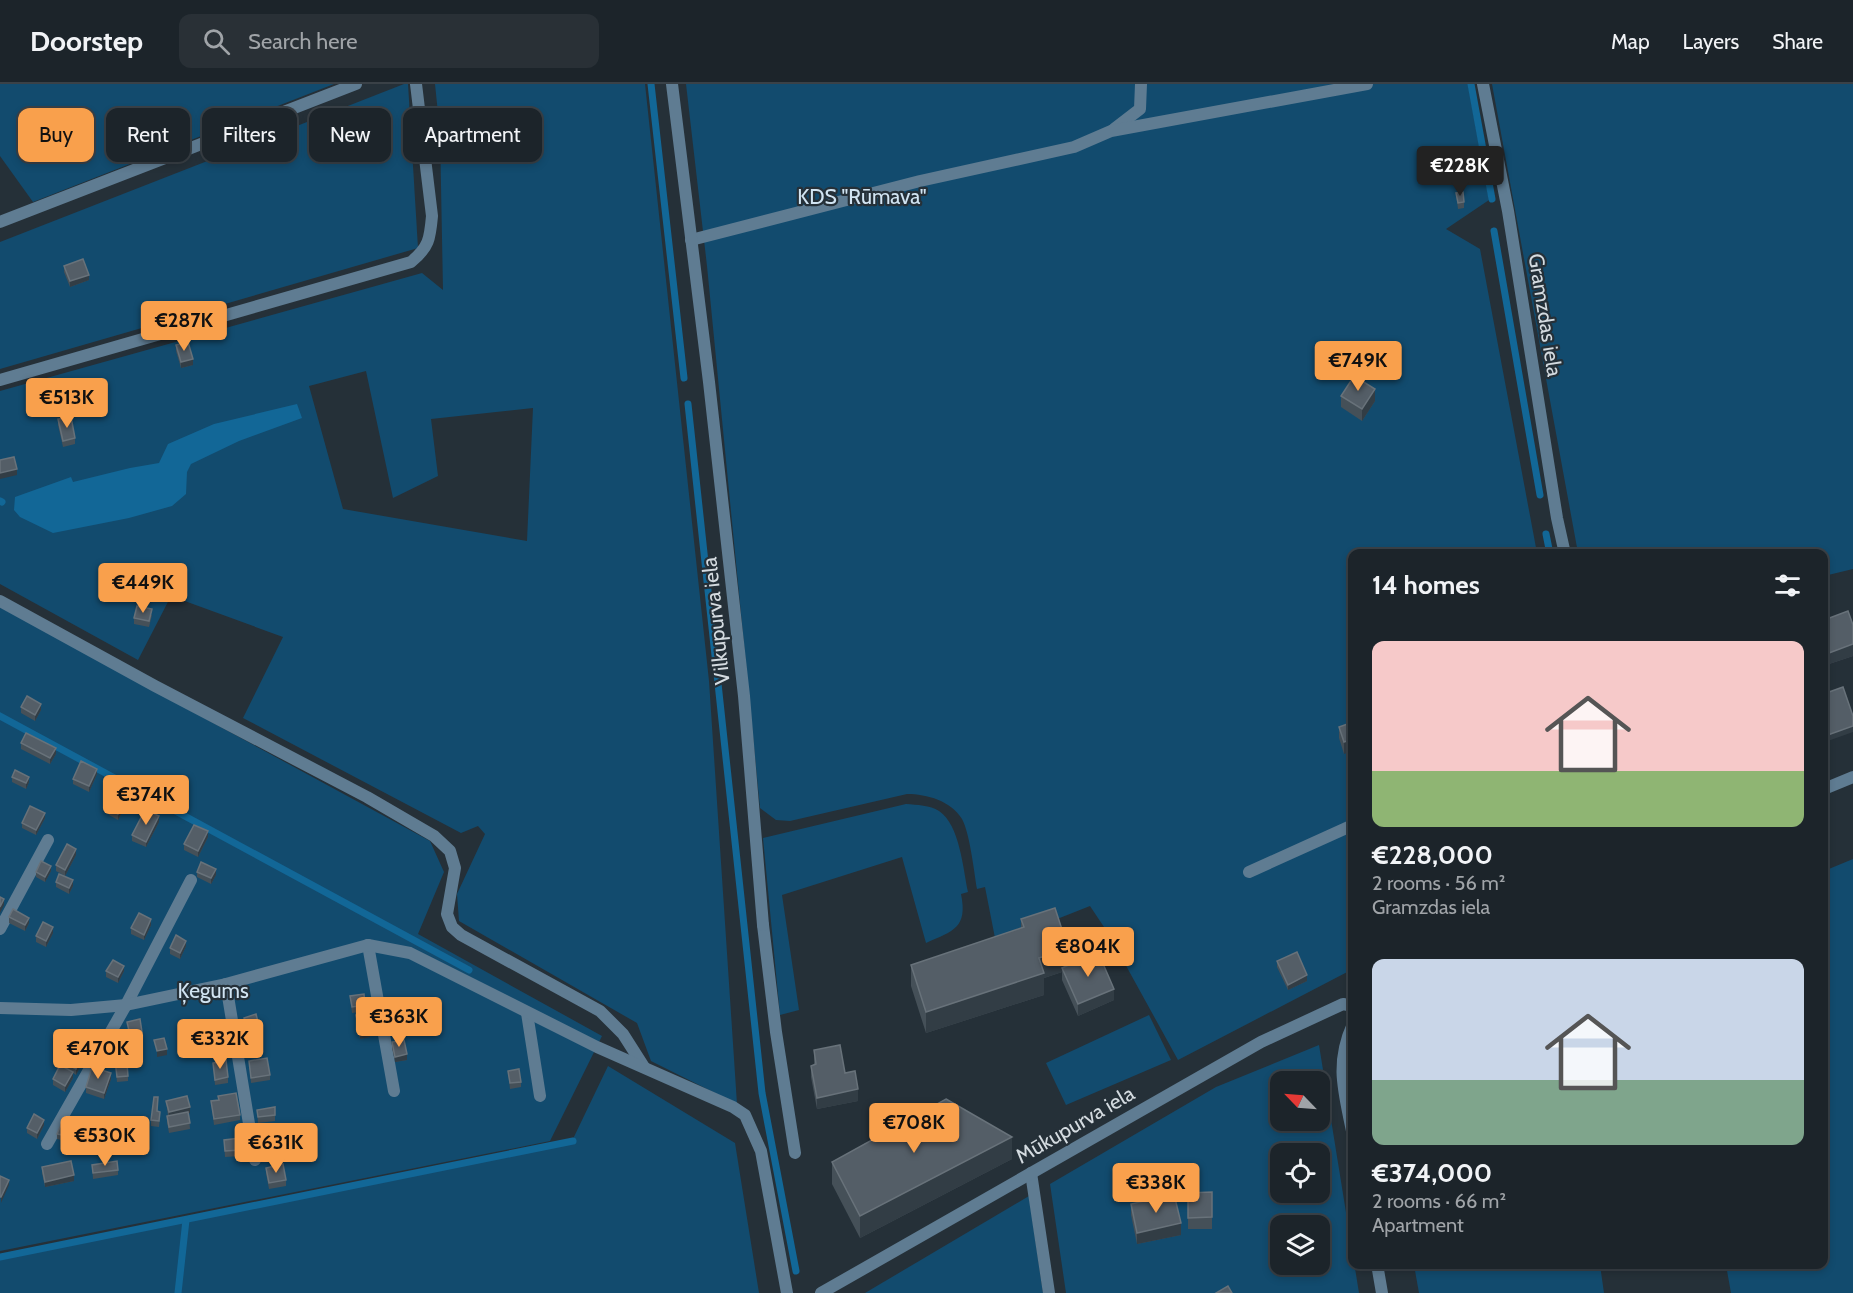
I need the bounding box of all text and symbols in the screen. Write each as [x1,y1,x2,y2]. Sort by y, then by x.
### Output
search box [179,14,599,68]
text: Doorstep [30,24,143,58]
icon: search [200,25,233,58]
text: Search here [248,28,357,55]
text: Map [1611,29,1650,54]
text: Layers [1683,29,1739,54]
text: Share [1772,29,1823,54]
chip: Buy [18,108,94,162]
chip: Rent [106,108,190,162]
chip: Filters [202,108,297,162]
chip: New [309,108,391,162]
chip: Apartment [403,108,542,162]
pin: €228K [1418,146,1502,197]
text: €228K [1431,153,1489,177]
park label: KDS "Rūmava" [797,184,927,209]
street label: Gramzdas iela [1523,252,1568,378]
pin: €287K [142,301,226,352]
text: €287K [155,308,213,332]
pin: €749K [1316,341,1400,392]
text: €749K [1329,348,1387,372]
pin: €513K [25,378,109,429]
text: €513K [40,385,94,409]
street label: Vilkupurva iela [696,556,735,686]
pin: €449K [101,563,185,614]
text: 14 homes [1372,569,1480,601]
icon: filters [1771,569,1804,602]
text: €449K [112,570,174,594]
icon: home [1534,680,1642,788]
pin: €374K [104,775,188,826]
text: €374K [117,782,175,806]
text: €228,000 [1372,839,1493,871]
text: 2 rooms · 56 m² [1372,871,1505,895]
text: Gramzdas iela [1372,895,1490,919]
pin: €804K [1046,927,1130,978]
text: €804K [1056,934,1120,958]
park label: Ķegums [177,978,249,1005]
pin: €363K [357,997,441,1048]
icon: home [1534,998,1642,1106]
text: €363K [370,1004,428,1028]
pin: €332K [178,1019,262,1070]
text: €332K [191,1026,249,1050]
pin: €470K [56,1029,140,1080]
text: €470K [67,1036,129,1060]
north arrow [1270,1071,1330,1131]
map controls [1270,1071,1330,1275]
street label: Mūkupurva iela [1011,1080,1139,1169]
pin: €708K [872,1103,956,1154]
text: €708K [883,1110,945,1134]
pin: €530K [63,1116,147,1167]
text: €530K [75,1123,136,1147]
pin: €631K [234,1123,318,1174]
text: €631K [249,1130,303,1154]
button: locate [1270,1143,1330,1203]
text: €374,000 [1372,1157,1492,1189]
pin: €338K [1114,1163,1198,1214]
text: €338K [1127,1170,1186,1194]
text: 2 rooms · 66 m² [1372,1189,1506,1213]
text: Apartment [1372,1213,1464,1237]
button: layers [1270,1215,1330,1275]

